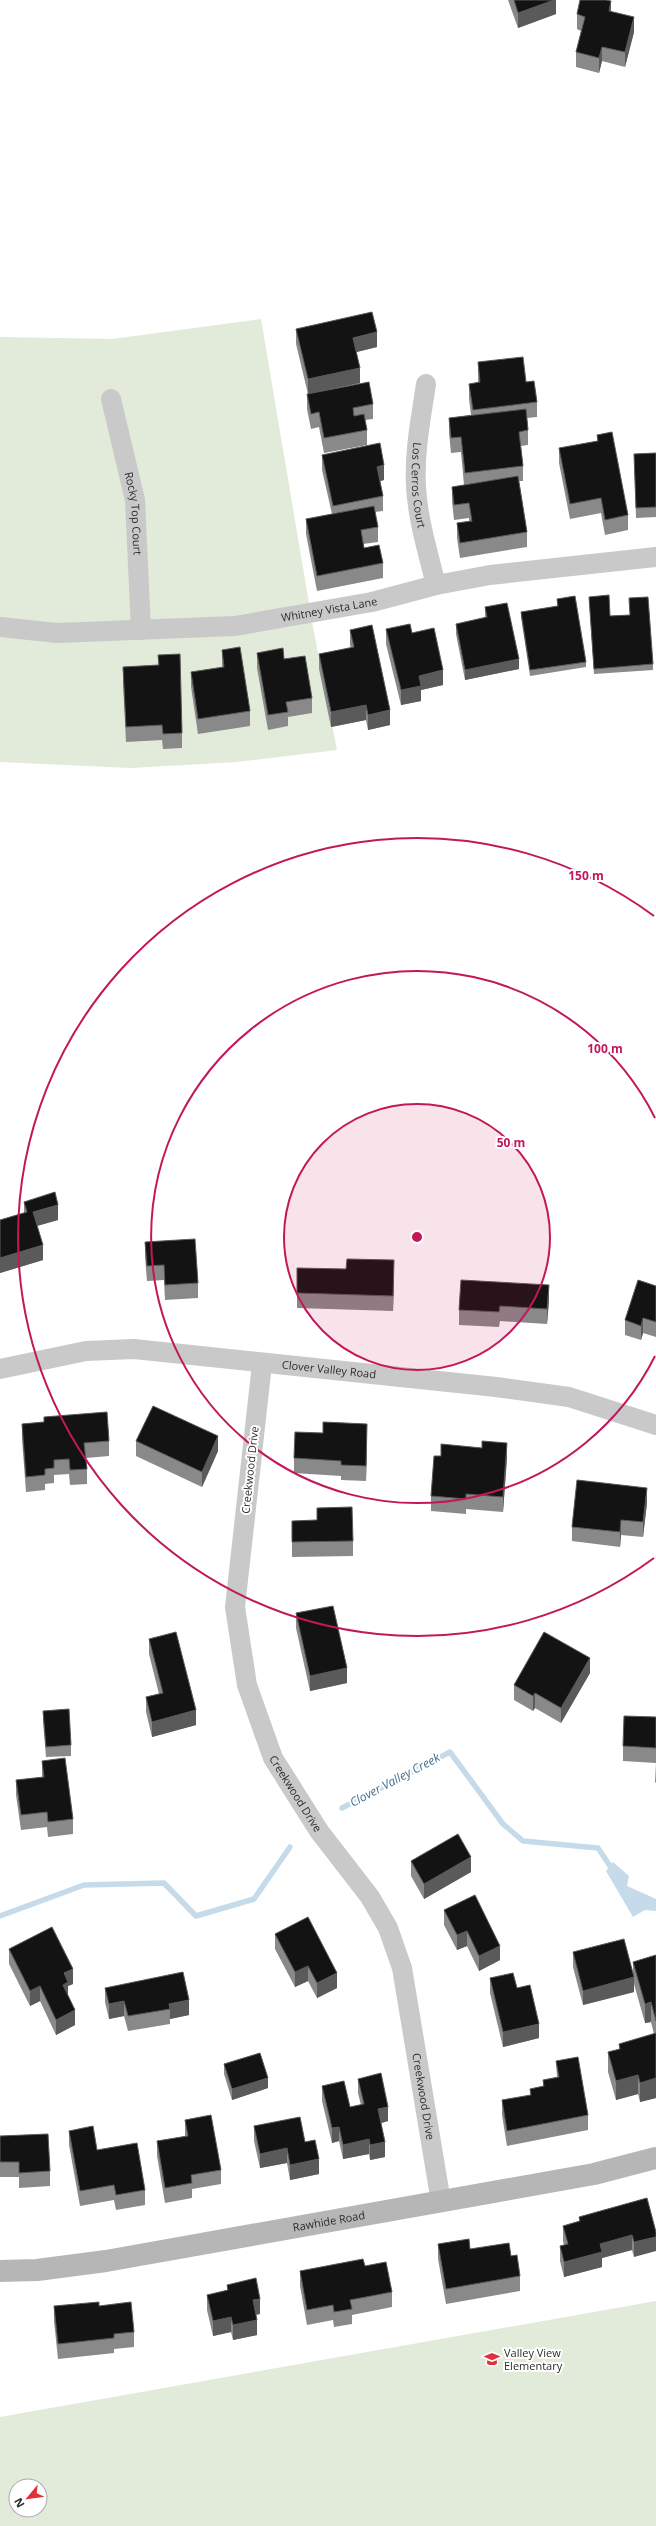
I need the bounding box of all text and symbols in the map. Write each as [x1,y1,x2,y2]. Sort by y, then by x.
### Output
street label: Los Cerros Court [409,442,430,529]
street label: Rocky Top Court [122,470,146,555]
street label: Whitney Vista Lane [280,593,379,625]
text: 150 m [568,867,604,884]
text: 100 m [587,1040,623,1057]
text: 50 m [497,1134,525,1151]
centre of rings [410,1230,424,1244]
street label: Clover Valley Road [281,1357,377,1381]
street label: Creekwood Drive [237,1425,262,1514]
water label: Clover Valley Creek [347,1748,444,1811]
street label: Creekwood Drive [266,1752,326,1835]
street label: Creekwood Drive [409,2052,439,2141]
street label: Rawhide Road [292,2207,366,2235]
place label: Valley View Elementary [504,2345,563,2373]
school or university icon: Valley View Elementary [483,2350,501,2368]
north arrow [8,2478,48,2518]
text: N [10,2496,28,2511]

